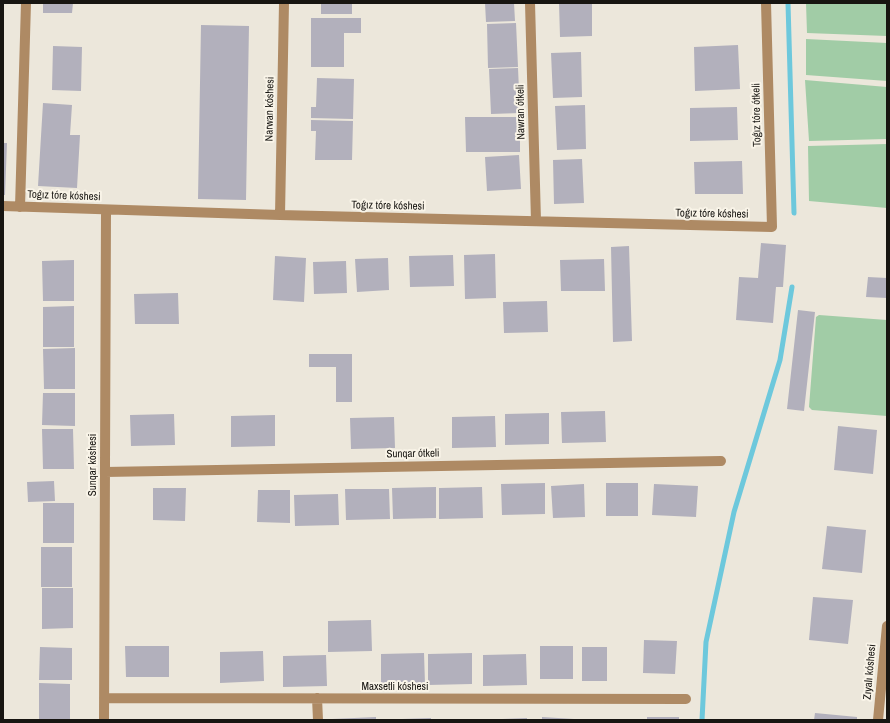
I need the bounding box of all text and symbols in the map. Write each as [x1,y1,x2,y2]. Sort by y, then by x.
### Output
street label: Narwan kóshesi [263,77,277,141]
street label: Toǵız tóre ótkeli [750,83,764,147]
street label: Nawran ótkeli [514,84,528,140]
street label: Toǵız tóre kóshesi [27,188,101,204]
street label: Toǵız tóre kóshesi [351,199,425,213]
street label: Toǵız tóre kóshesi [675,207,749,221]
street label: Sunqar kóshesi [86,434,100,496]
street label: Sunqar ótkeli [386,447,440,461]
street label: Zıyalı kóshesi [861,644,879,700]
street label: Maxsetli kóshesi [361,680,429,694]

